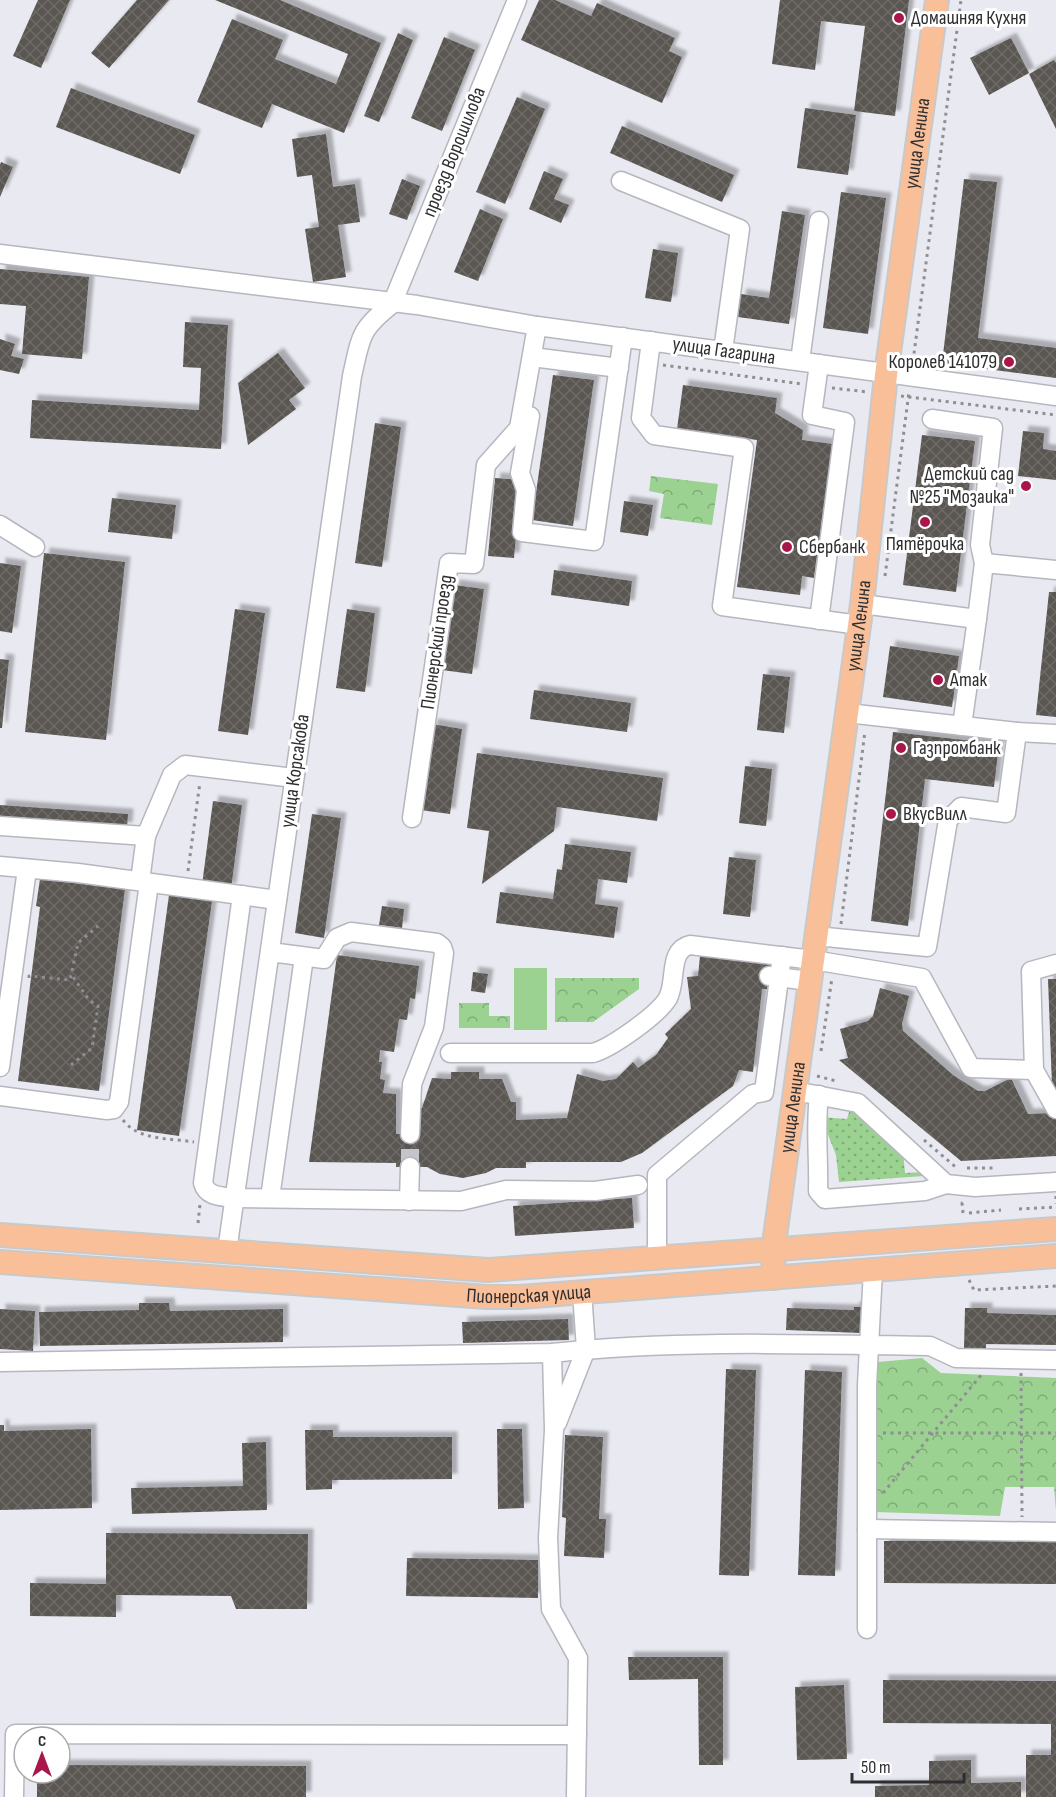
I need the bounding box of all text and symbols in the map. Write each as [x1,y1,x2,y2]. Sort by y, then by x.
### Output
place label: Домашняя Кухня [911,6,1026,30]
marker: Домашняя Кухня [892,11,906,25]
street label: проезд Ворошилова [417,84,491,220]
street label: улица Ленина [899,96,936,191]
street label: улица Гагарина [671,332,777,370]
place label: Королев 141079 [889,350,997,374]
marker: Королев 141079 [1002,355,1016,369]
place label: Детский сад №25 "Мозаика" [909,462,1014,509]
marker: Детский сад №25 "Мозаика" [1019,479,1033,493]
marker: Пятёрочка [918,515,932,529]
place label: Пятёрочка [886,532,964,556]
place label: Сбербанк [799,535,866,559]
marker: Сбербанк [780,540,794,554]
street label: Пионерский проезд [416,573,458,711]
street label: улица Ленина [841,579,876,673]
place label: Атак [949,668,987,692]
marker: Атак [931,673,945,687]
street label: улица Корсакова [275,713,315,829]
place label: Газпромбанк [913,736,1001,760]
marker: Газпромбанк [894,741,908,755]
place label: ВкусВилл [903,802,967,826]
marker: ВкусВилл [884,807,898,821]
street label: улица Ленина [775,1060,811,1155]
street label: Пионерская улица [466,1280,592,1309]
north arrow [12,1725,72,1785]
text: С [38,1732,46,1751]
scale bar [852,1746,964,1784]
text: 50 m [861,1757,891,1778]

